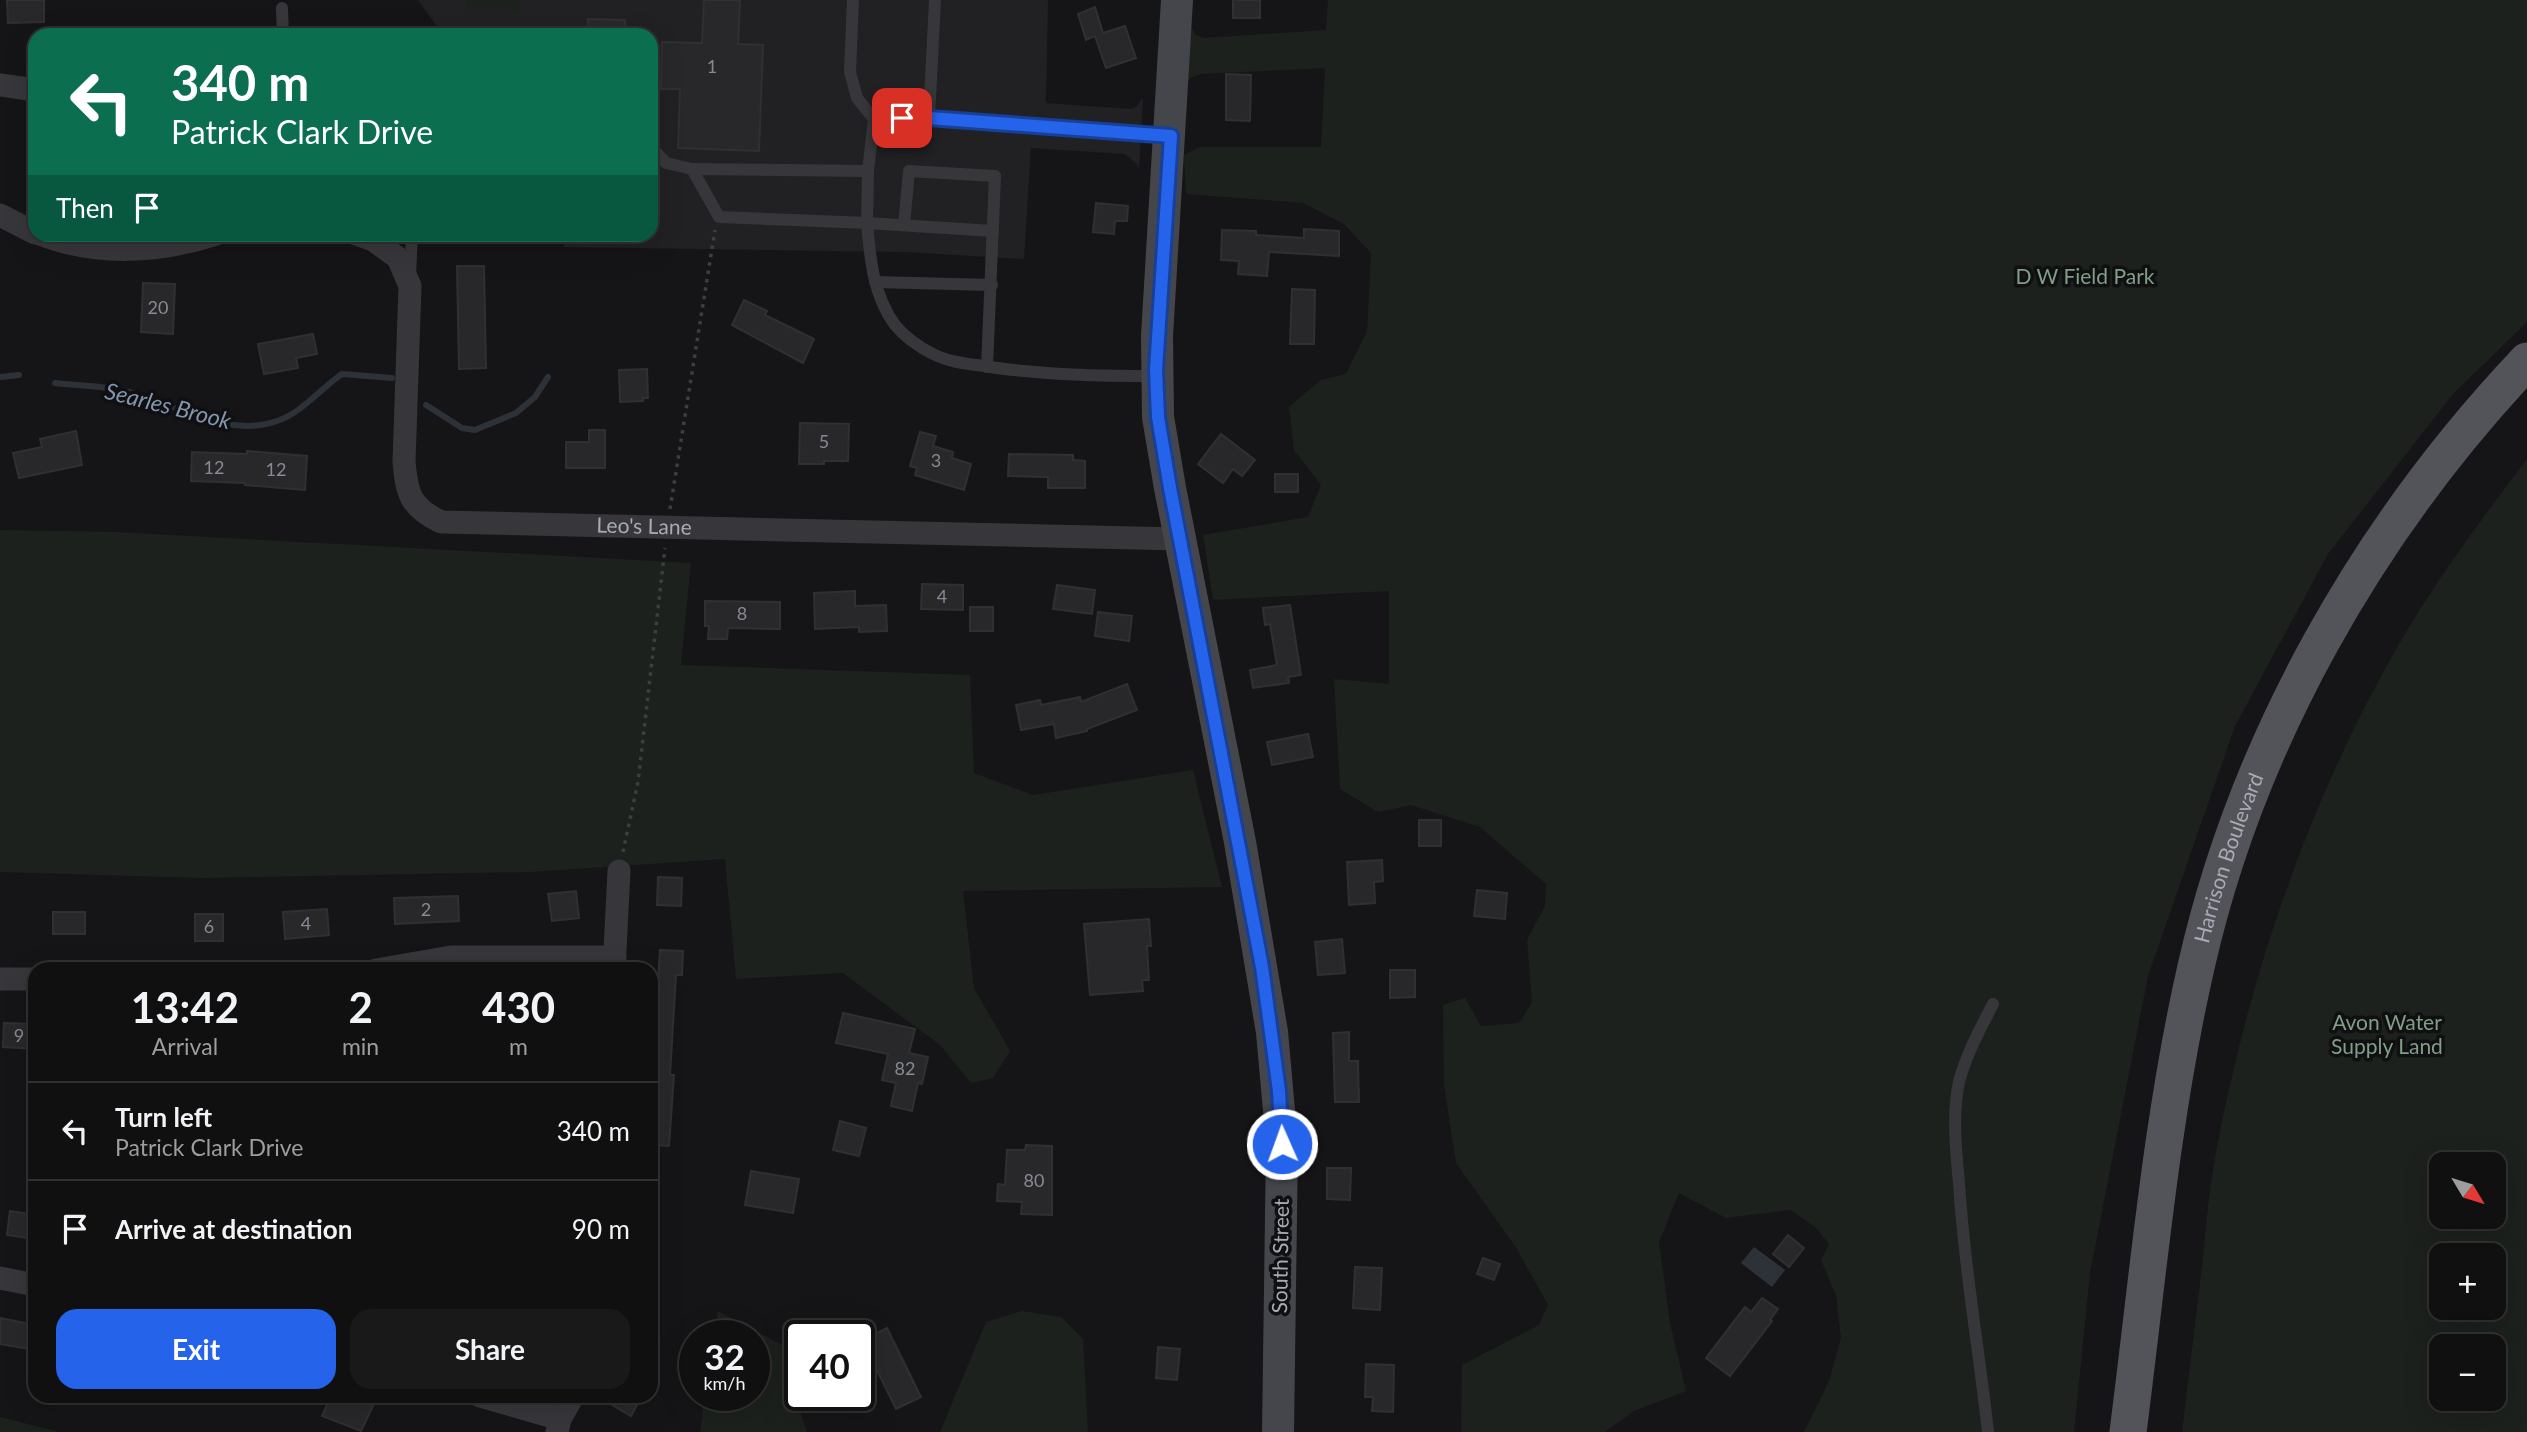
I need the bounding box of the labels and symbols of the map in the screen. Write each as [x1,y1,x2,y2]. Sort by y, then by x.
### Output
house number: 1 [707,55,717,77]
pin [872,88,932,148]
park label: D W Field Park [2016,263,2155,288]
house number: 20 [148,296,168,318]
water label: Searles Brook [102,376,235,434]
house number: 5 [819,430,829,452]
house number: 3 [931,449,941,471]
house number: 12 [204,456,224,478]
house number: 12 [266,458,286,480]
street label: Leo's Lane [596,512,692,539]
house number: 4 [937,585,947,607]
house number: 8 [737,602,747,624]
street label: Harrison Boulevard [2188,769,2268,945]
house number: 2 [421,898,431,920]
house number: 4 [301,912,311,934]
house number: 6 [204,915,214,937]
park label: Avon Water Supply Land [2331,1009,2443,1058]
house number: 9 [14,1024,24,1046]
house number: 82 [895,1057,915,1079]
position arrow [1245,1107,1319,1181]
north arrow [2429,1152,2506,1228]
house number: 80 [1024,1169,1044,1191]
street label: South Street [1266,1198,1293,1314]
speed limit sign: 40 [784,1320,875,1411]

